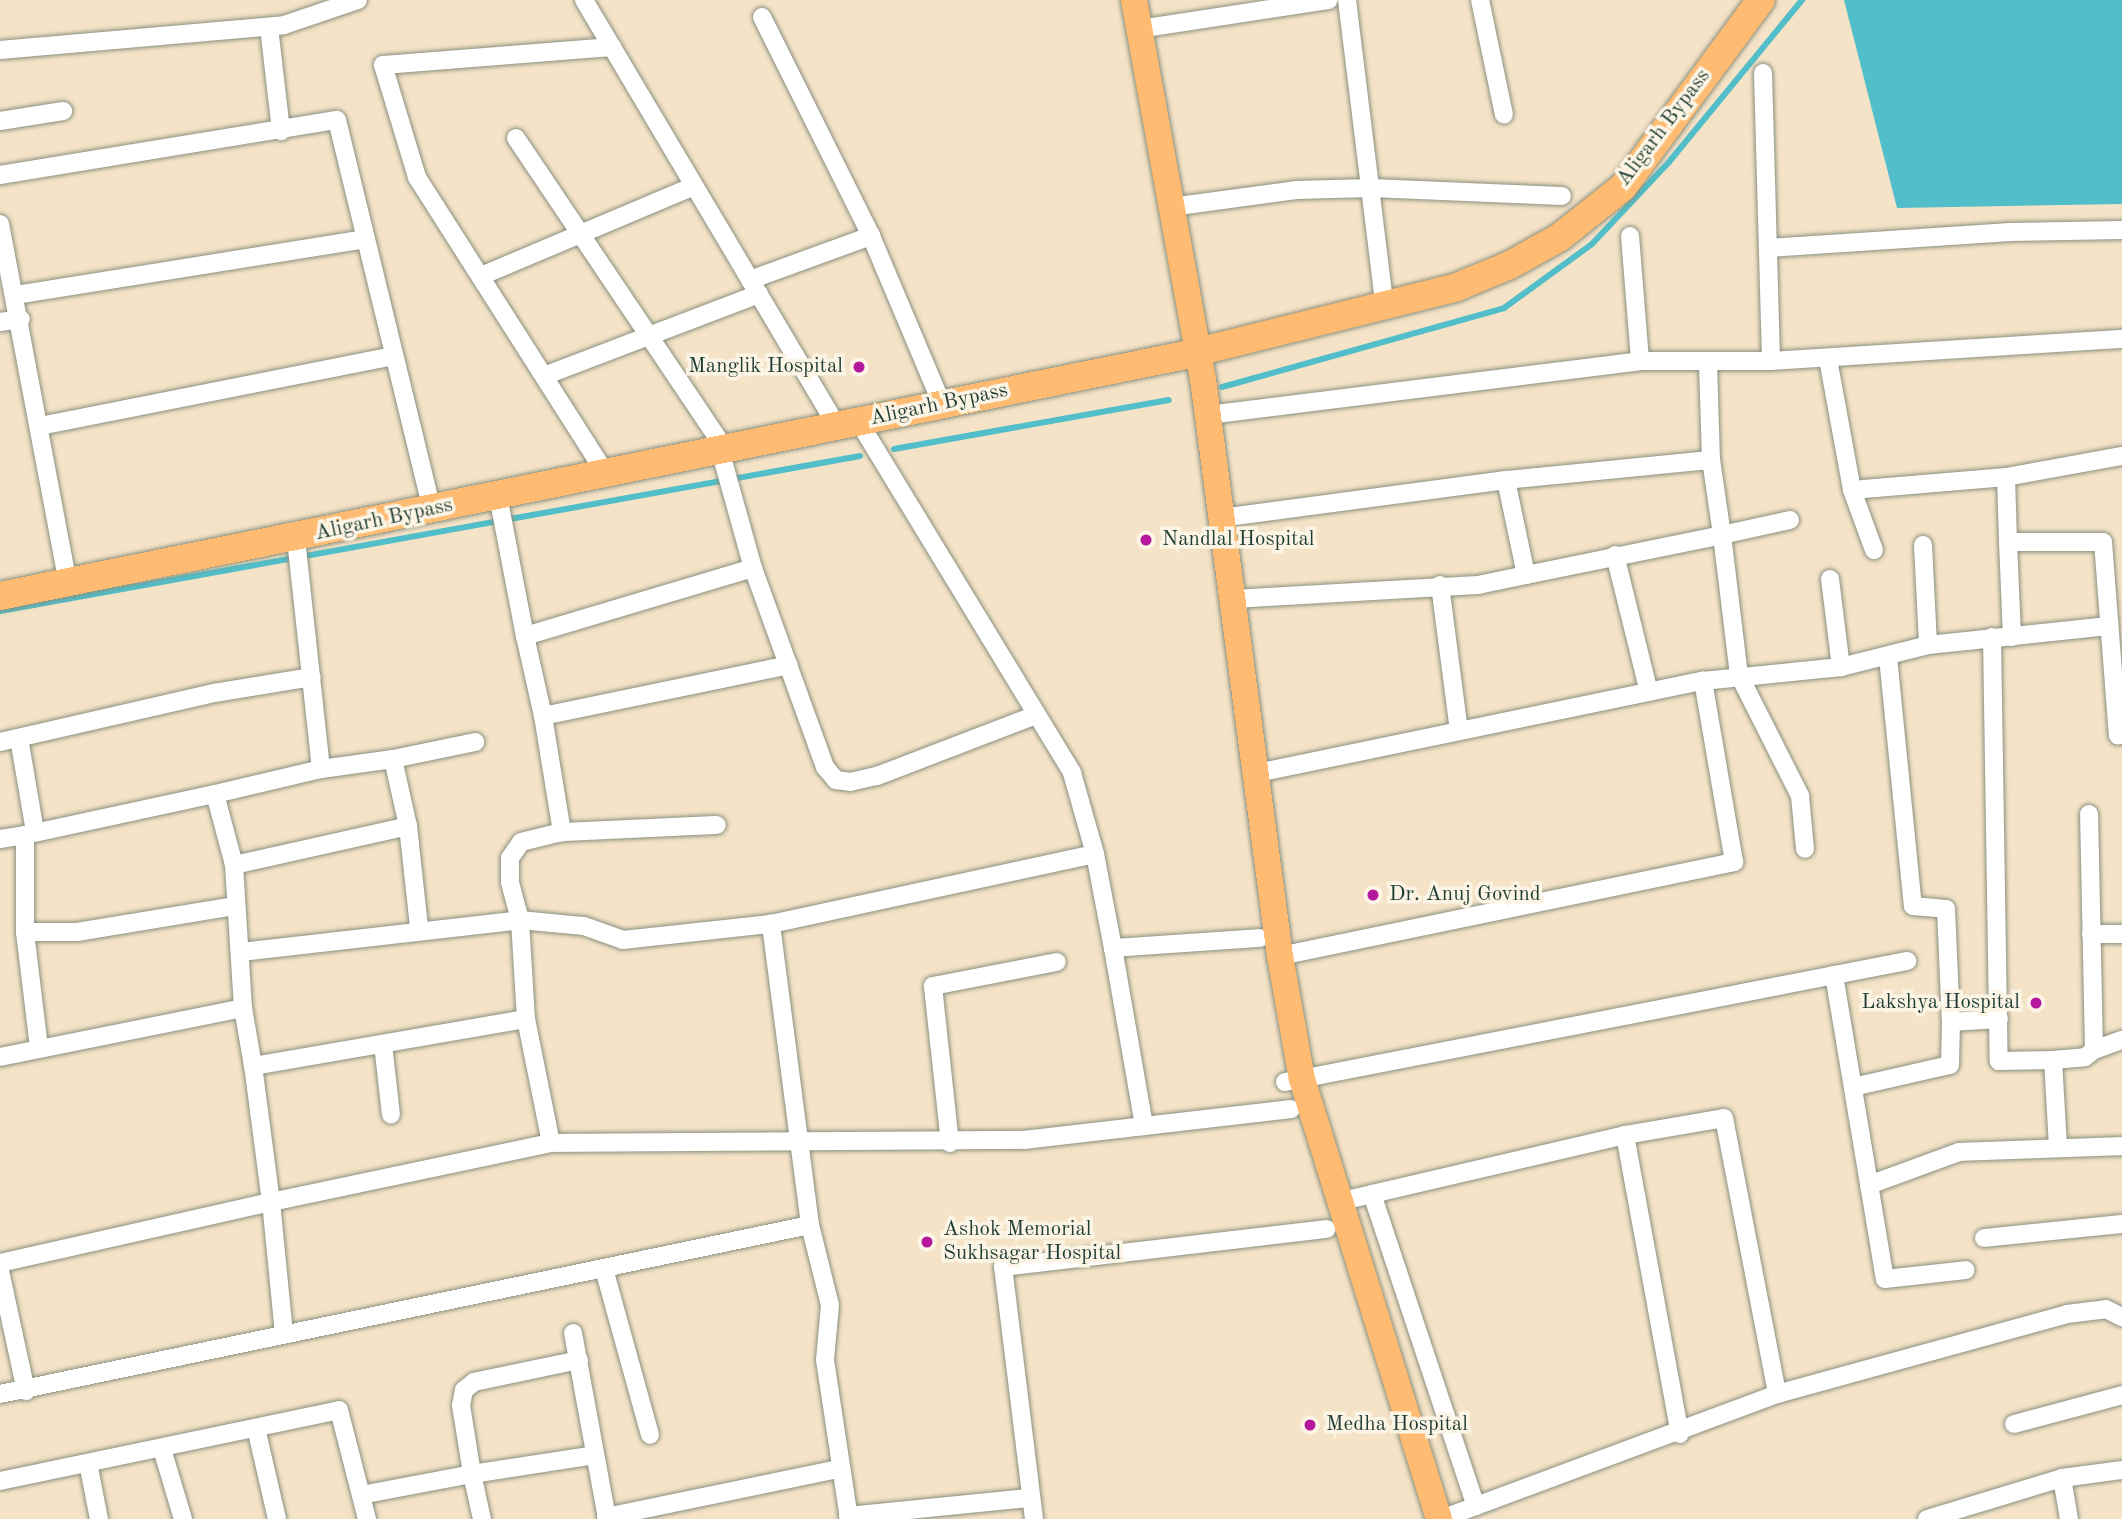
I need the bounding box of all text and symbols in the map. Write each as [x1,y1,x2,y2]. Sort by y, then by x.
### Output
street label: Aligarh Bypass [1612,64,1716,192]
place label: Manglik Hospital [688,354,843,380]
marker: Manglik Hospital [849,357,869,377]
street label: Aligarh Bypass [868,378,1010,432]
street label: Aligarh Bypass [313,493,455,547]
place label: Nandlal Hospital [1162,527,1314,553]
marker: Nandlal Hospital [1136,530,1156,550]
place label: Dr. Anuj Govind [1389,882,1541,908]
marker: Dr. Anuj Govind [1363,885,1383,905]
place label: Lakshya Hospital [1861,990,2020,1016]
marker: Lakshya Hospital [2026,993,2046,1013]
place label: Ashok Memorial Sukhsagar Hospital [943,1217,1121,1267]
marker: Ashok Memorial Sukhsagar Hospital [917,1232,937,1252]
place label: Medha Hospital [1326,1412,1468,1438]
marker: Medha Hospital [1300,1415,1320,1435]

